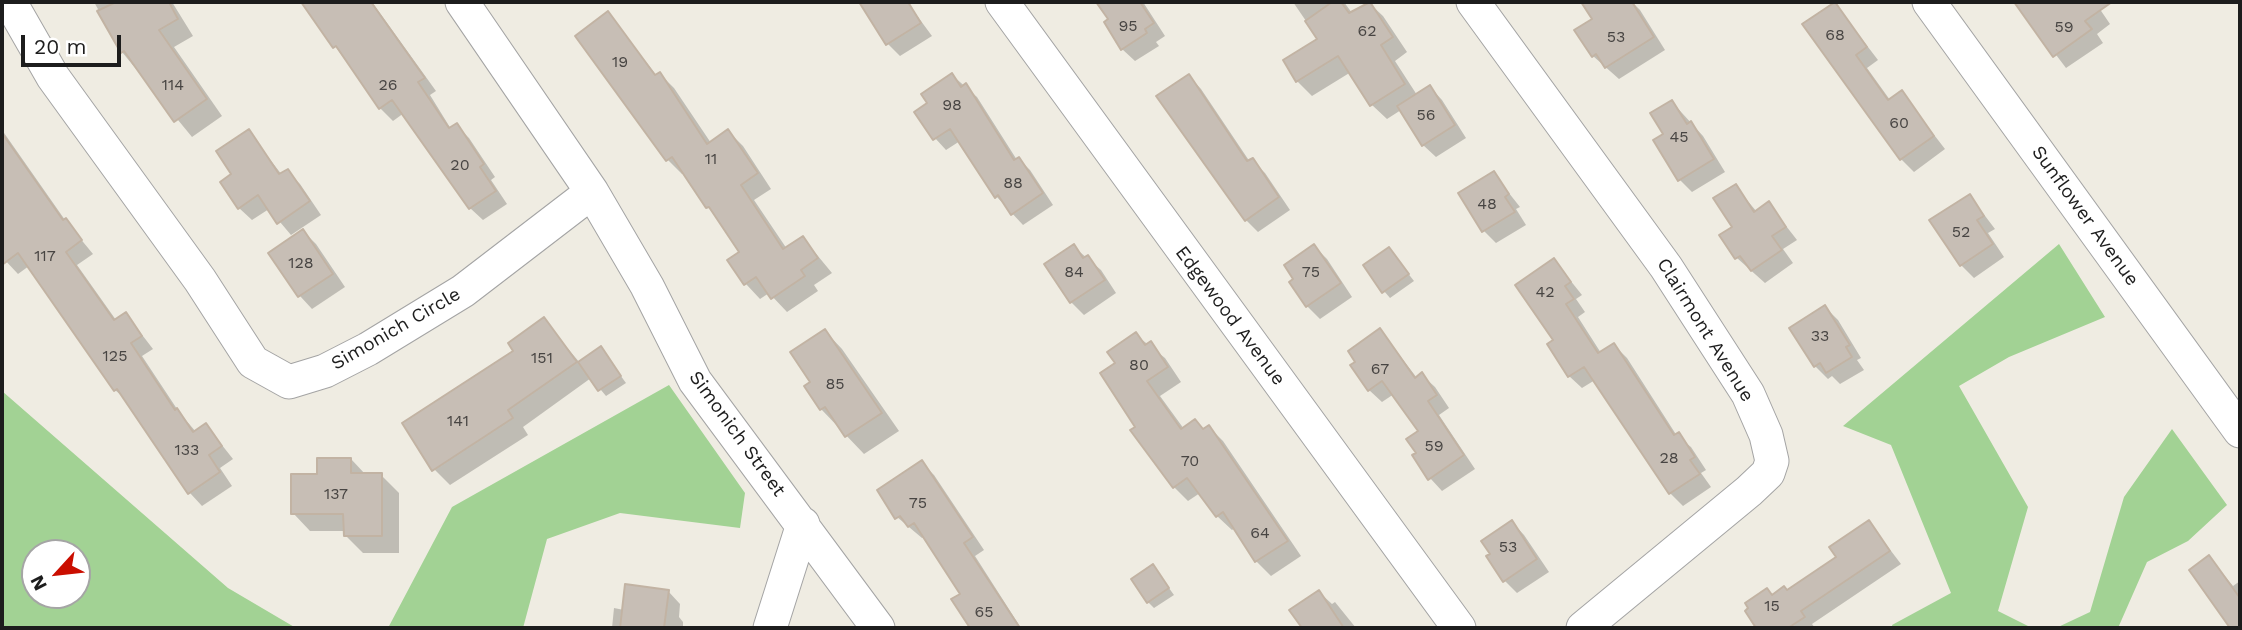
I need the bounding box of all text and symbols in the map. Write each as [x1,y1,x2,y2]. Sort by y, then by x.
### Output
house number: 95 [1118,16,1138,36]
house number: 59 [2054,17,2074,37]
scale bar [24,21,124,65]
house number: 62 [1357,21,1377,41]
house number: 68 [1825,25,1845,45]
house number: 53 [1607,27,1625,47]
text: 20 m [34,34,86,59]
house number: 19 [612,52,628,72]
house number: 114 [162,75,184,95]
house number: 26 [378,75,398,95]
house number: 98 [942,95,962,115]
house number: 56 [1416,105,1436,125]
house number: 60 [1889,113,1909,133]
house number: 45 [1669,127,1689,147]
street label: Sunflower Avenue [2026,141,2144,291]
house number: 11 [705,149,717,169]
house number: 20 [450,155,470,175]
house number: 88 [1003,173,1023,193]
house number: 48 [1477,194,1497,214]
house number: 52 [1952,222,1970,242]
street label: Edgewood Avenue [1170,242,1290,390]
house number: 117 [34,246,56,266]
house number: 128 [288,253,314,273]
street label: Clairmont Avenue [1652,254,1758,406]
house number: 84 [1064,262,1084,282]
house number: 75 [1302,262,1320,282]
house number: 42 [1535,282,1555,302]
street label: Simonich Circle [327,283,465,375]
house number: 33 [1811,326,1829,346]
house number: 125 [103,346,127,366]
house number: 151 [531,348,553,368]
house number: 80 [1129,355,1149,375]
house number: 67 [1371,359,1389,379]
street label: Simonich Street [684,367,790,501]
house number: 85 [825,374,845,394]
house number: 141 [447,411,469,431]
house number: 59 [1424,436,1444,456]
house number: 133 [175,440,199,460]
house number: 28 [1659,448,1679,468]
house number: 70 [1181,451,1199,471]
house number: 137 [324,484,348,504]
house number: 75 [909,493,927,513]
house number: 64 [1250,523,1270,543]
house number: 53 [1499,537,1517,557]
north arrow [21,539,91,609]
text: N [25,571,52,594]
house number: 15 [1764,596,1780,616]
house number: 65 [974,602,994,622]

